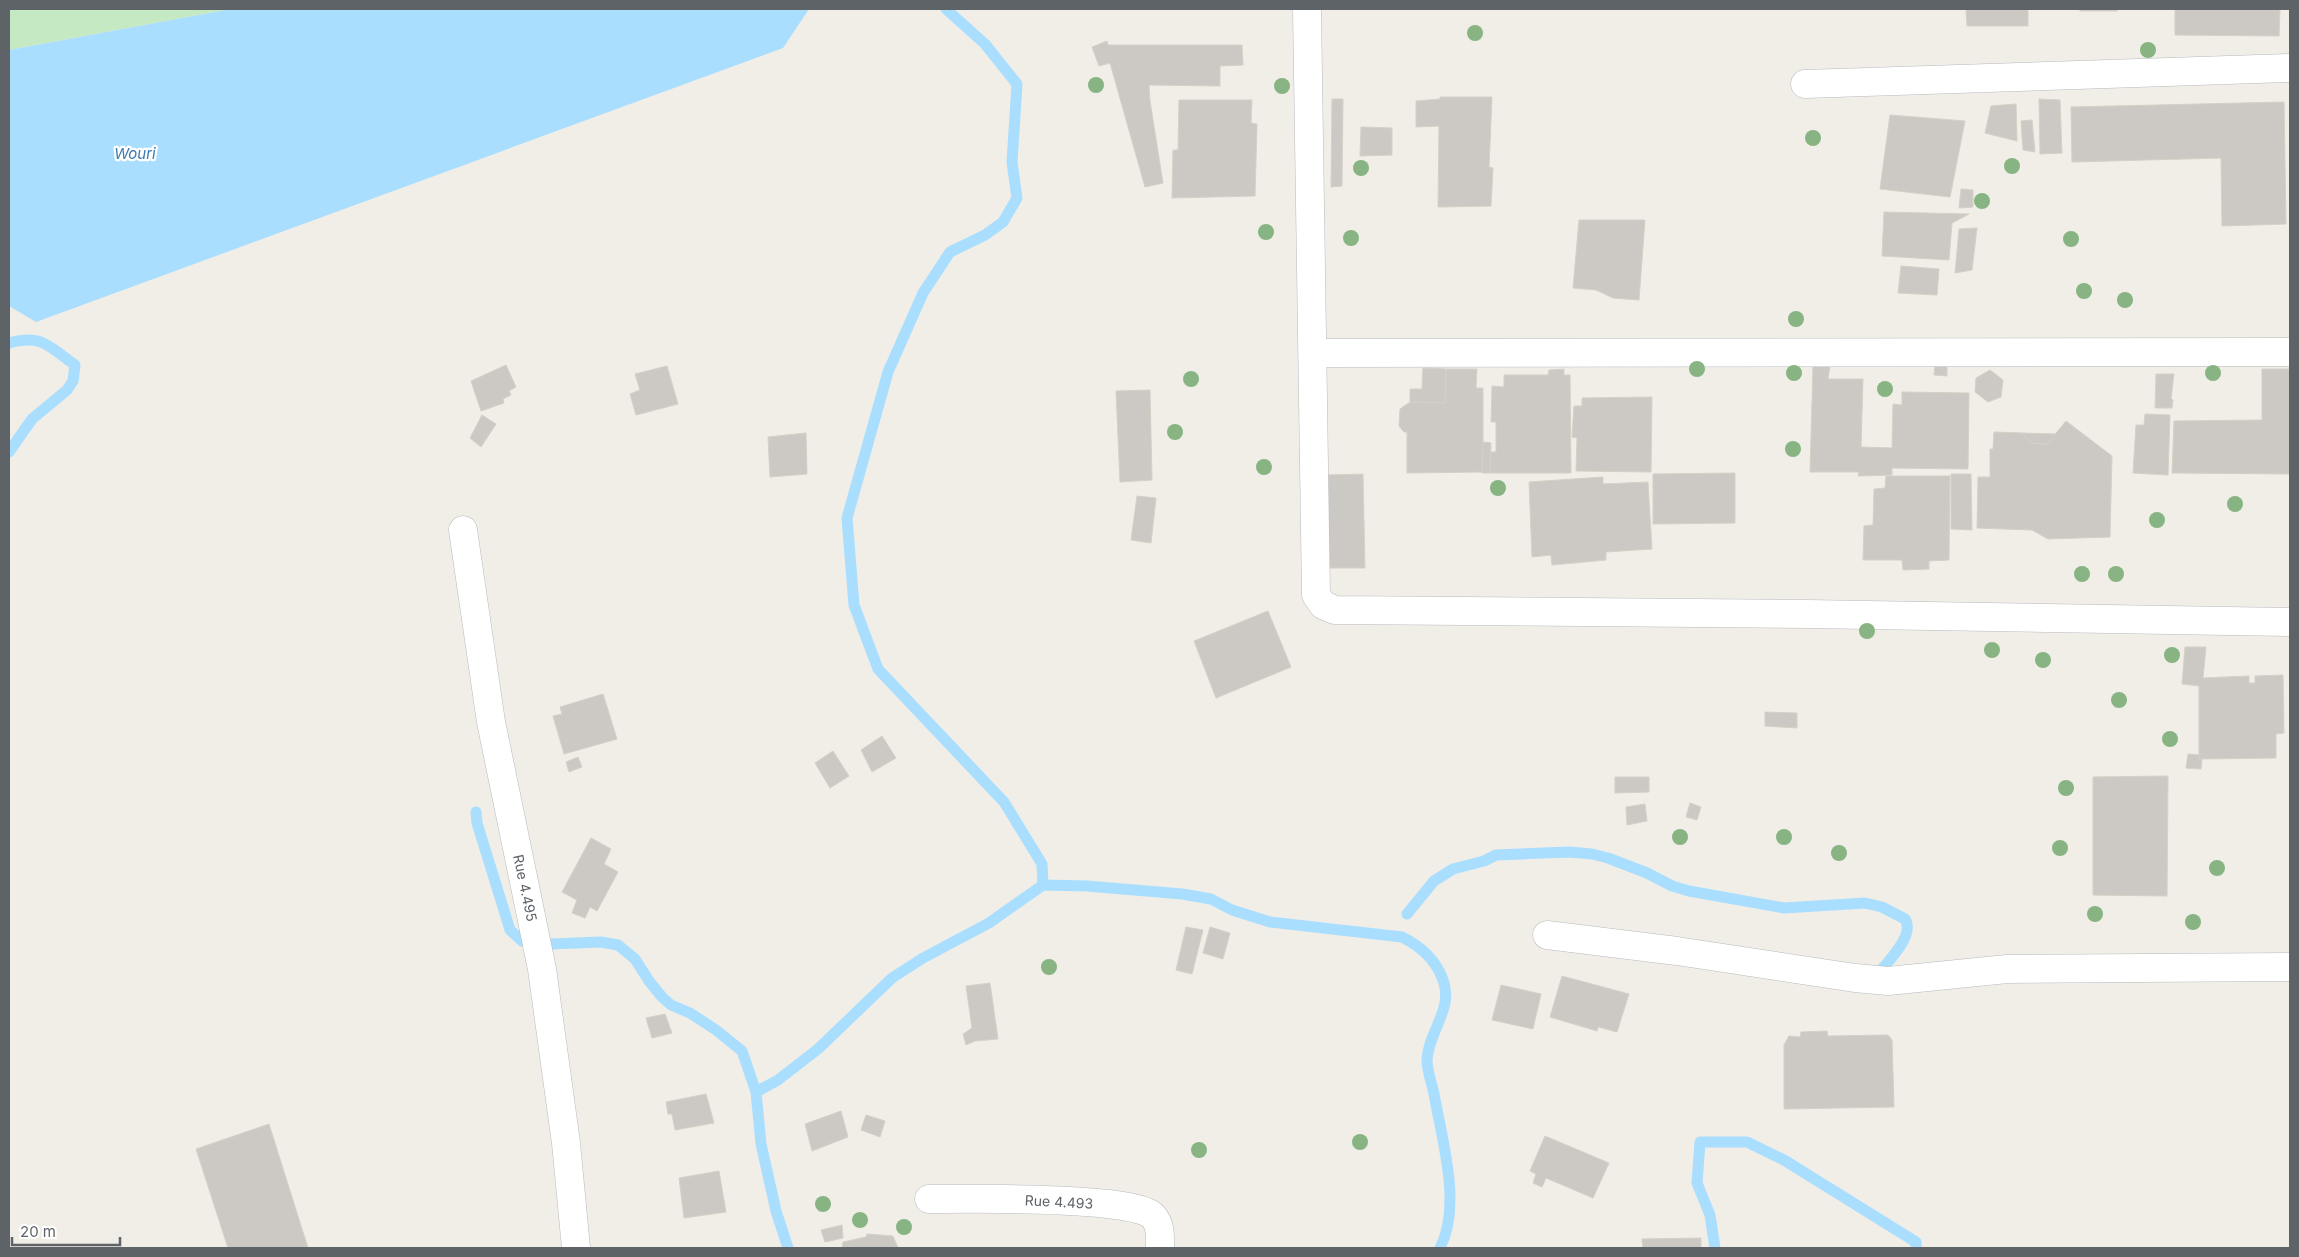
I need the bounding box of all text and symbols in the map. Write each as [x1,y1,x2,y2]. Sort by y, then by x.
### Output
water label: Wouri [114,144,156,163]
street label: Rue 4.495 [510,853,541,923]
street label: Rue 4.493 [1024,1191,1094,1212]
scale bar [12,1214,120,1246]
text: 20 m [20,1222,56,1241]

